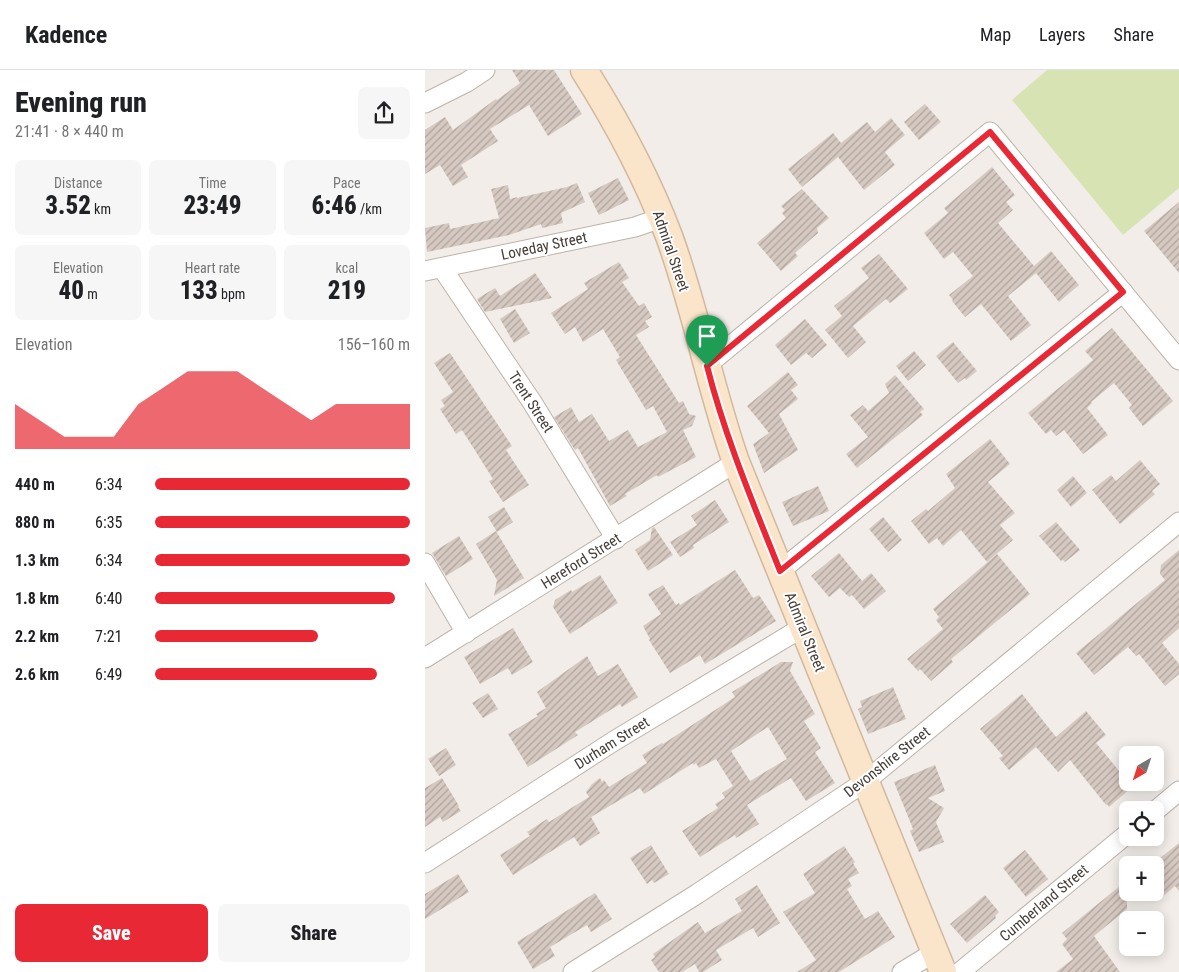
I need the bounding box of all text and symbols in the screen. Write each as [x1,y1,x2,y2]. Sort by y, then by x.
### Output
text: Kadence [25,21,107,49]
text: Map [980,24,1011,45]
text: Layers [1039,24,1086,45]
text: Share [1114,24,1154,45]
text: Evening run [15,86,147,119]
button: share [358,87,410,139]
text: 21:41 · 8 × 440 m [15,122,124,141]
text: Distance [54,175,102,191]
text: Time [199,175,226,191]
text: Pace [333,175,361,191]
text: 3.52 [45,191,91,220]
text: 23:49 [184,191,241,220]
text: 6:46 [312,191,357,220]
text: km [91,201,111,217]
text: /km [357,201,382,217]
street label: Admiral Street [649,208,693,294]
street label: Loveday Street [499,228,589,264]
text: Elevation [53,260,103,276]
text: Heart rate [185,260,240,276]
text: kcal [336,260,358,276]
text: 40 [59,276,84,305]
text: 133 [180,276,218,305]
text: 219 [328,276,366,305]
text: m [84,286,98,302]
text: bpm [218,286,245,302]
pin [686,315,728,366]
icon: arrive [693,322,721,350]
text: Elevation [15,335,73,354]
text: 156–160 m [338,335,410,354]
street label: Trent Street [505,368,557,436]
text: 440 m [15,475,55,494]
text: 6:34 [95,475,122,494]
text: 880 m [15,513,55,532]
text: 6:35 [95,513,122,532]
street label: Hereford Street [538,529,624,593]
text: 1.3 km [15,551,59,570]
text: 6:34 [95,551,122,570]
text: 1.8 km [15,589,59,608]
text: 6:40 [95,589,122,608]
street label: Admiral Street [781,590,829,674]
text: 2.2 km [15,627,59,646]
text: 7:21 [95,627,122,646]
text: 2.6 km [15,665,59,684]
text: 6:49 [95,665,122,684]
street label: Durham Street [571,713,653,773]
street label: Devonshire Street [840,723,934,801]
north arrow [1119,746,1164,791]
map controls [1119,746,1164,956]
button: locate [1119,801,1164,846]
button: + [1119,856,1164,901]
street label: Cumberland Street [996,861,1092,945]
button: Save [15,904,208,962]
button: Share [218,904,410,962]
button: − [1119,911,1164,956]

